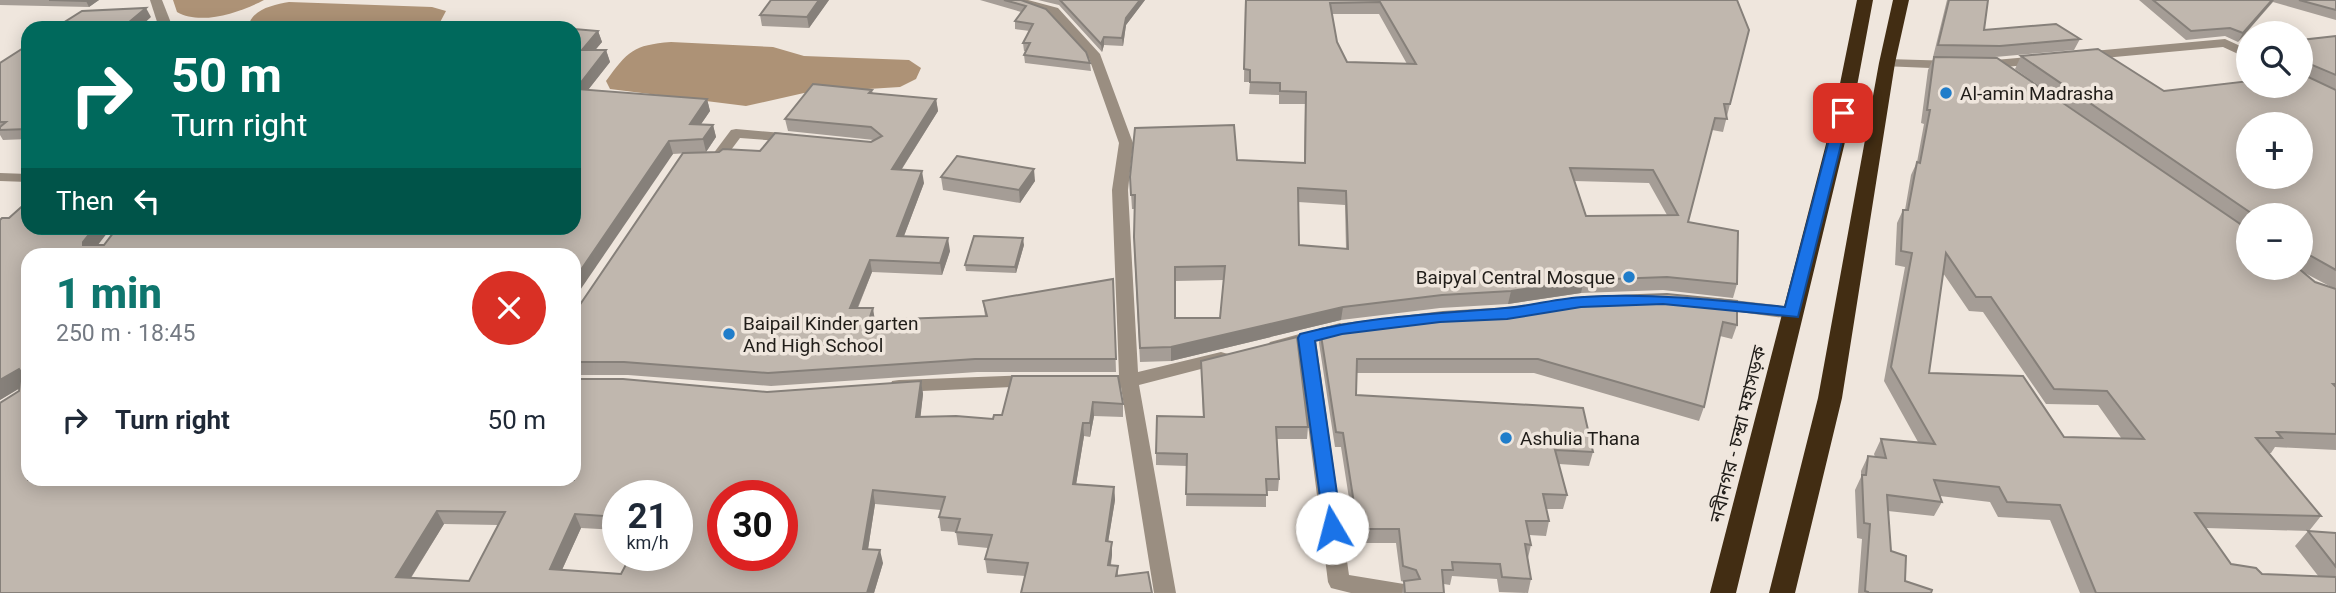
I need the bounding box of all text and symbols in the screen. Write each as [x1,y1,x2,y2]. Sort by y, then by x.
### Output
map controls [2236,21,2313,280]
button: search [2236,21,2313,98]
text: 50 m [171,47,282,104]
icon: right [56,49,147,140]
place label: Al-amin Madrasha [1960,82,2114,105]
pin [1813,83,1873,143]
marker: Al-amin Madrasha [1938,85,1954,101]
icon: arrive [1824,94,1862,132]
text: Turn right [171,106,307,144]
button: + [2236,112,2313,189]
icon: left [128,182,166,220]
text: Then [56,186,114,216]
button: − [2236,203,2313,280]
place label: Baipyal Central Mosque [1416,266,1615,289]
text: 1 min [56,269,162,318]
marker: Baipyal Central Mosque [1621,269,1637,285]
button: close [472,271,546,345]
place label: Baipail Kinder garten And High School [743,312,918,357]
text: 250 m · 18:45 [56,320,195,347]
marker: Baipail Kinder garten And High School [721,326,737,342]
street label: নবীনগর - চন্দ্রা মহাসড়ক [1705,343,1771,526]
icon: right [56,401,94,439]
text: Turn right [115,405,230,435]
text: 50 m [488,405,546,435]
place label: Ashulia Thana [1520,427,1640,450]
marker: Ashulia Thana [1498,430,1514,446]
speed limit sign: 30 [707,480,798,571]
position arrow [1295,491,1369,565]
text: 21 [627,496,668,537]
text: km/h [626,532,669,553]

